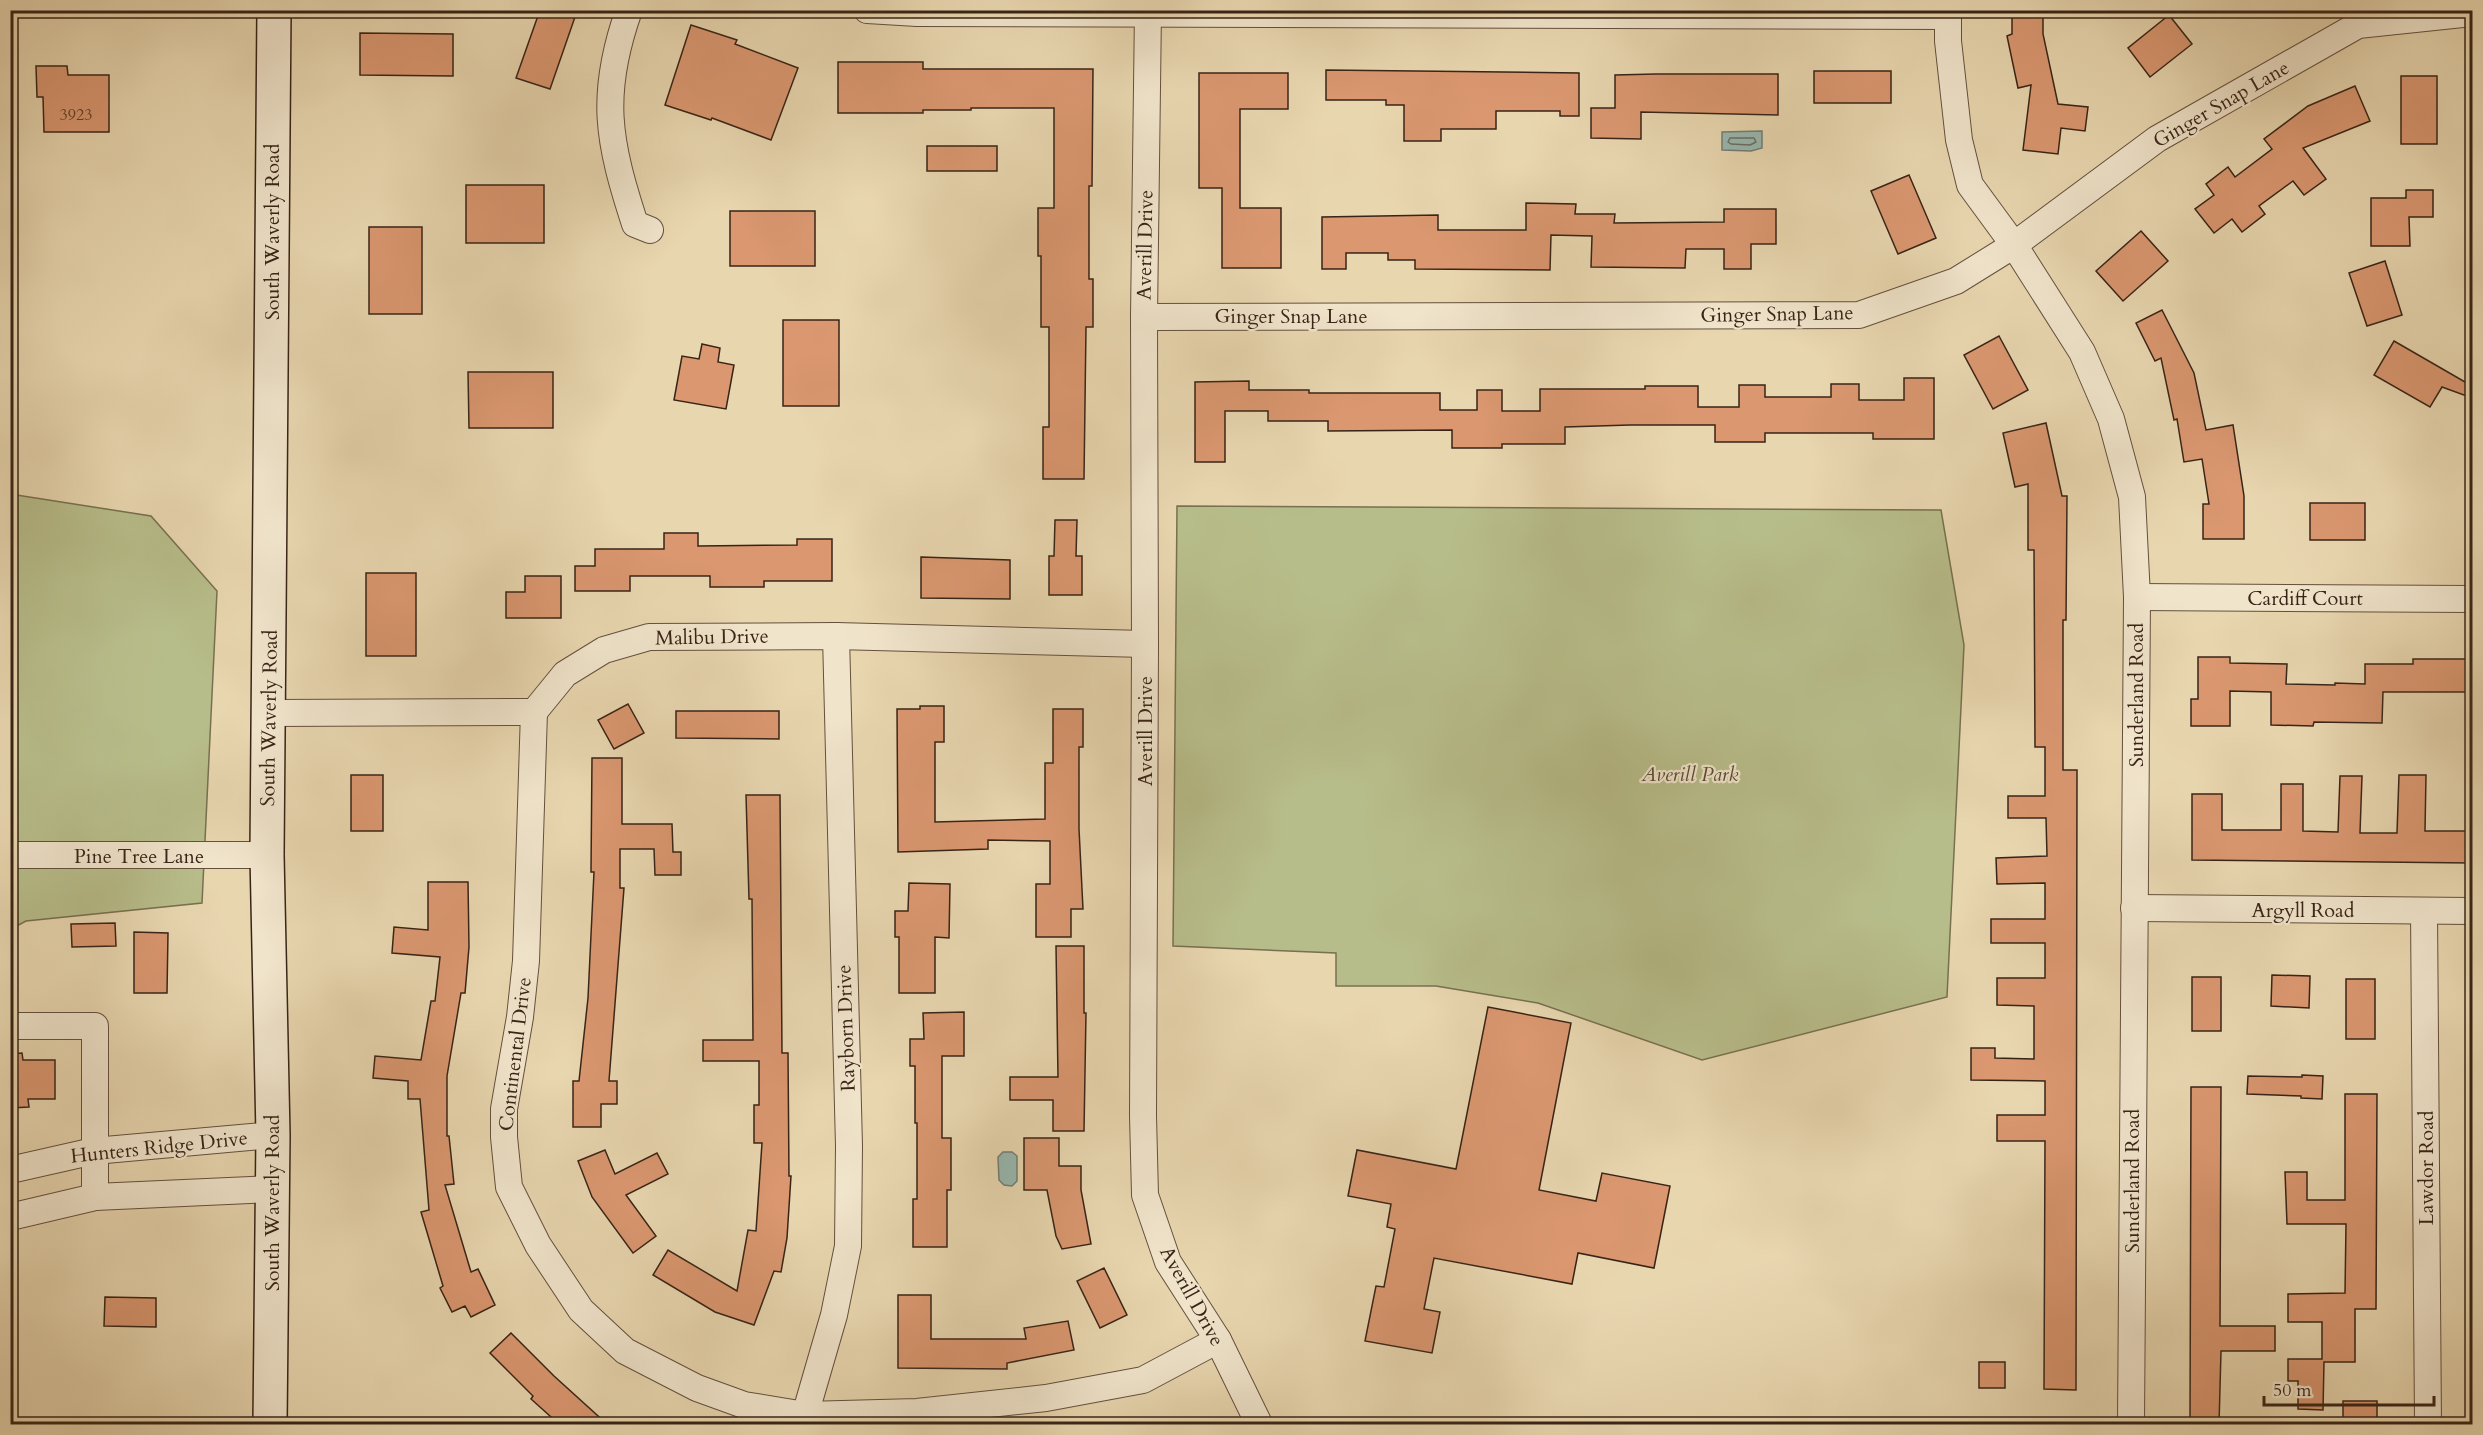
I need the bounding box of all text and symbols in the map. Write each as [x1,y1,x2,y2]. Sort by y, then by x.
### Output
street label: Ginger Snap Lane [2148,54,2294,154]
house number: 3923 [60,104,92,126]
street label: South Waverly Road [259,143,286,320]
street label: Averill Drive [1131,190,1159,300]
street label: Ginger Snap Lane [1700,299,1854,329]
street label: Ginger Snap Lane [1214,303,1368,330]
street label: Cardiff Court [2247,585,2363,612]
street label: Sunderland Road [2123,622,2150,767]
street label: Malibu Drive [655,623,769,651]
street label: South Waverly Road [254,629,284,807]
street label: Averill Drive [1132,676,1159,786]
park label: Averill Park [1641,761,1739,788]
street label: Pine Tree Lane [74,843,204,870]
street label: Argyll Road [2252,897,2355,924]
street label: Rayborn Drive [830,964,862,1092]
street label: Continental Drive [492,975,538,1133]
street label: Sunderland Road [2119,1108,2146,1253]
street label: Lawdor Road [2413,1110,2440,1225]
street label: South Waverly Road [259,1114,286,1291]
street label: Hunters Ridge Drive [69,1124,249,1170]
street label: Averill Drive [1153,1241,1231,1351]
scale bar [2264,1369,2434,1407]
text: 50 m [2273,1378,2312,1403]

